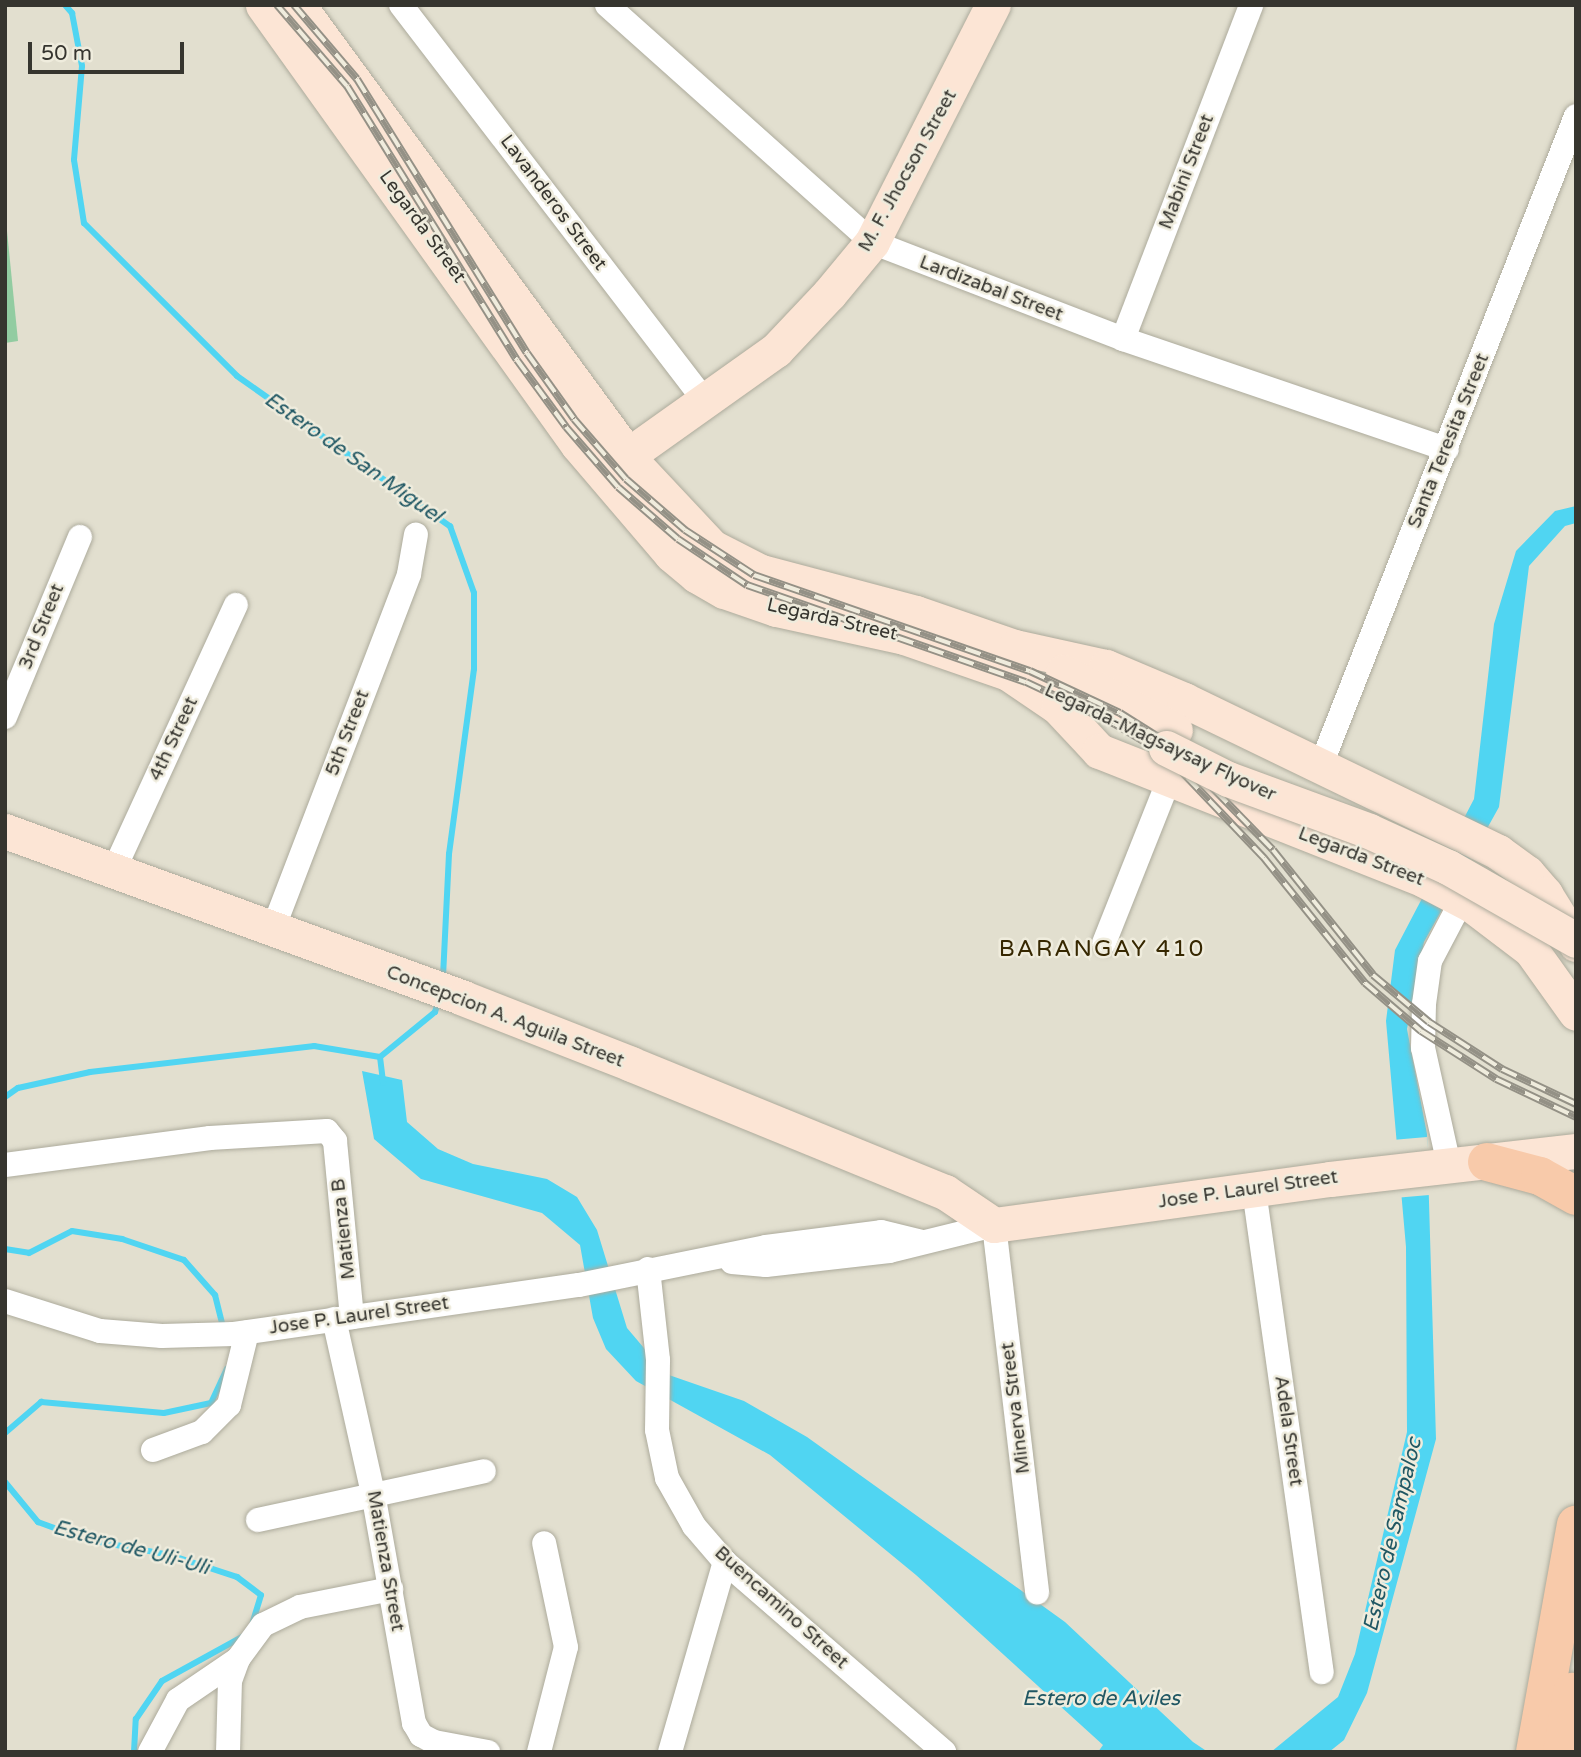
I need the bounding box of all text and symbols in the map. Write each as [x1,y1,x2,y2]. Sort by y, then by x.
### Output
scale bar [32,28,187,72]
text: 50 m [41,41,92,66]
street label: M. F. Jhocson Street [854,86,962,256]
street label: Mabini Street [1155,111,1219,233]
street label: Lavanderos Street [495,131,611,275]
street label: Legarda Street [374,166,470,288]
street label: Lardizabal Street [916,251,1066,327]
street label: Santa Teresita Street [1404,350,1494,532]
water label: Estero de San Miguel [259,387,447,529]
street label: 3rd Street [15,581,69,673]
street label: Legarda Street [765,594,899,646]
street label: Legarda-Magsaysay Flyover [1041,679,1279,807]
street label: 5th Street [321,687,375,779]
street label: 4th Street [145,693,203,785]
street label: Legarda Street [1295,822,1427,892]
district label: BARANGAY 410 [1000,935,1204,963]
street label: Concepcion A. Aguila Street [383,961,627,1073]
street label: Jose P. Laurel Street [1157,1166,1339,1214]
street label: Matienza B [327,1177,361,1281]
street label: Jose P. Laurel Street [268,1292,450,1340]
street label: Minerva Street [997,1341,1035,1475]
street label: Adela Street [1269,1374,1307,1488]
water label: Estero de Sampaloc [1358,1436,1428,1634]
street label: Matienza Street [361,1489,409,1633]
water label: Estero de Uli-Uli [50,1515,212,1581]
street label: Buencamino Street [709,1542,853,1674]
water label: Estero de Aviles [1022,1686,1180,1712]

